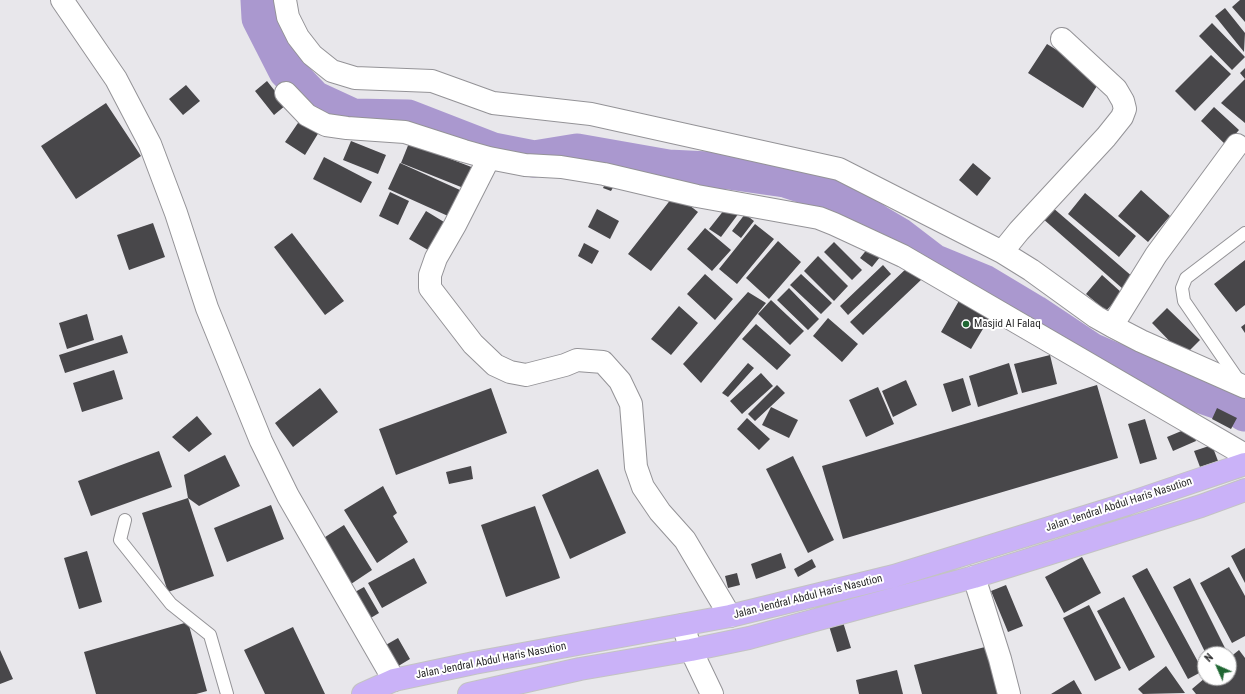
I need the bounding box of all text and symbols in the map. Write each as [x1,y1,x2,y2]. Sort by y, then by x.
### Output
place label: Masjid Al Falaq [974,317,1041,331]
marker: Masjid Al Falaq [961,319,971,329]
street label: Jalan Jendral Abdul Haris Nasution [1044,475,1194,535]
street label: Jalan Jendral Abdul Haris Nasution [732,572,884,622]
street label: Jalan Jendral Abdul Haris Nasution [415,640,567,682]
north arrow [1197,646,1237,686]
text: N [1202,651,1216,665]

